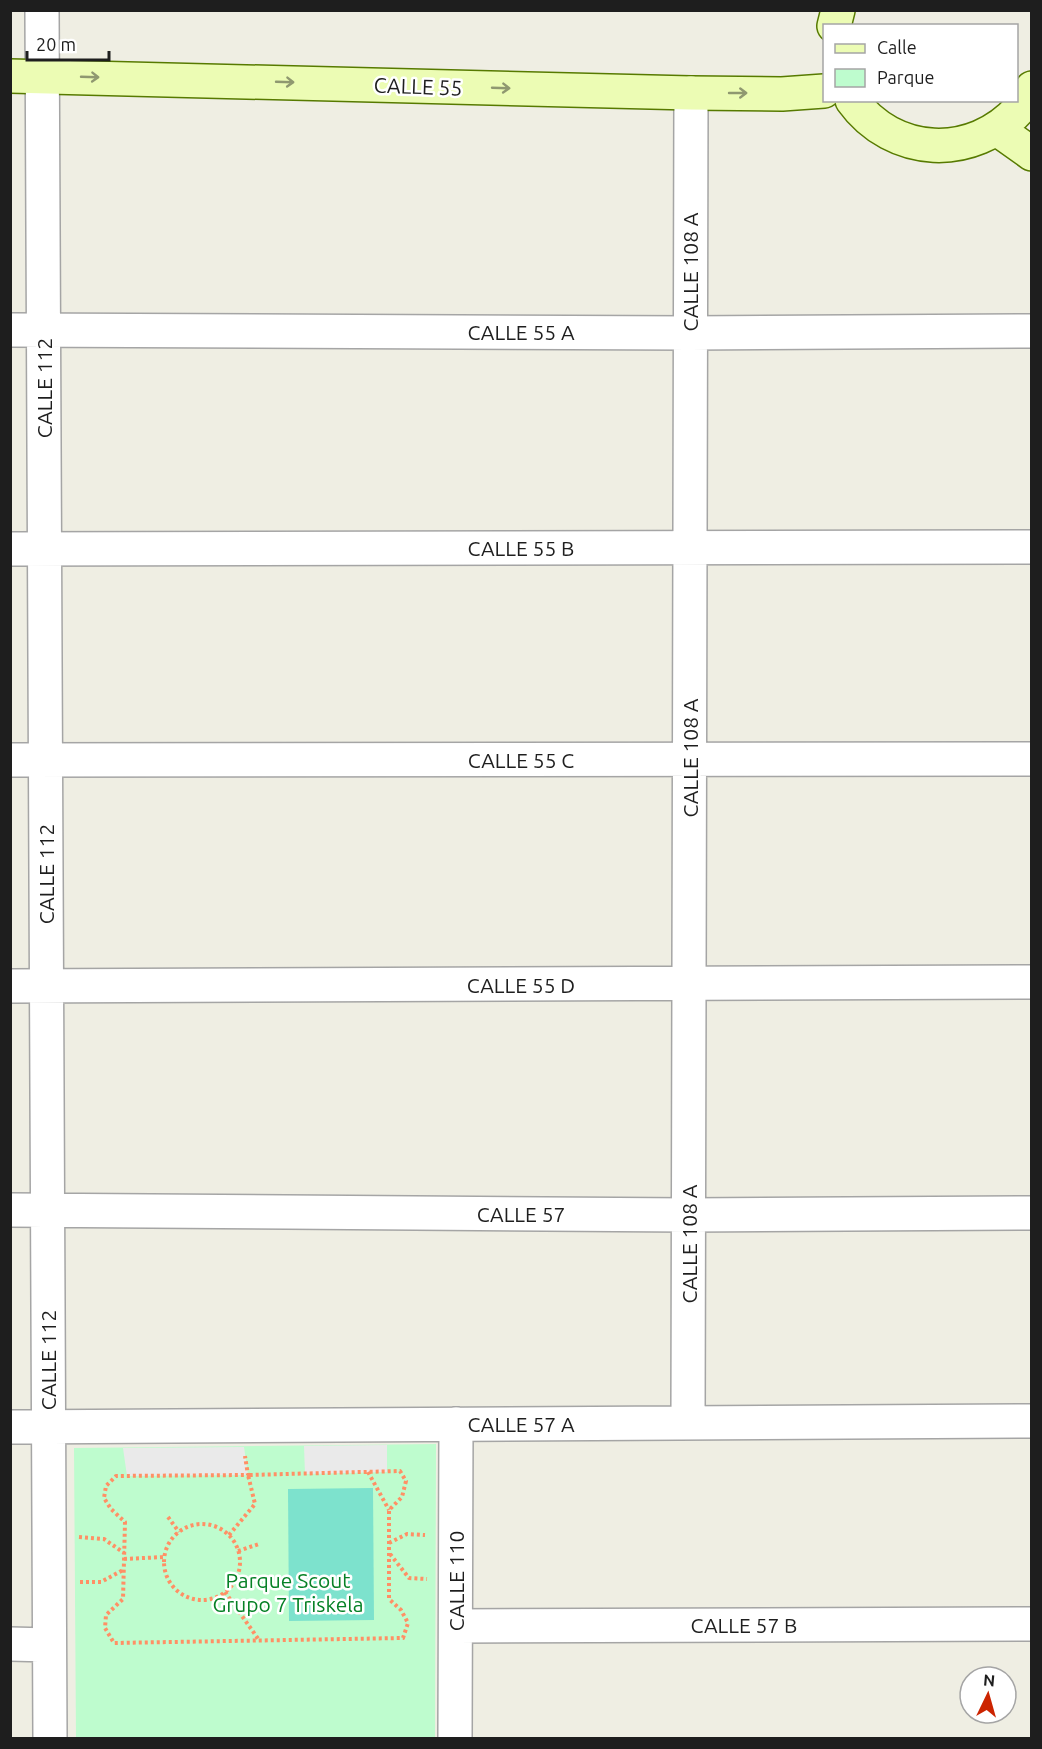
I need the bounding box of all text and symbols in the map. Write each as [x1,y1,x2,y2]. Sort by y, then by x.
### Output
scale bar [27,24,110,62]
legend [823,24,1018,102]
text: 20 m [36,34,76,54]
text: Calle [877,37,917,57]
text: Parque [877,67,934,87]
one-way arrow [79,71,99,83]
street label: CALLE 55 [373,72,463,100]
one-way arrow [274,77,294,88]
one-way arrow [490,83,510,94]
one-way arrow [727,87,747,99]
street label: CALLE 108 A [678,212,702,331]
street label: CALLE 55 A [467,320,575,344]
street label: CALLE 112 [32,338,56,438]
street label: CALLE 55 B [468,536,574,560]
street label: CALLE 108 A [678,698,702,817]
street label: CALLE 55 C [468,748,574,772]
street label: CALLE 112 [34,824,58,924]
street label: CALLE 55 D [467,973,575,997]
street label: CALLE 108 A [677,1184,701,1303]
street label: CALLE 57 [477,1202,565,1226]
street label: CALLE 112 [36,1310,60,1410]
street label: CALLE 57 A [467,1412,575,1436]
street label: CALLE 110 [444,1531,468,1631]
park label: Parque Scout Grupo 7 Triskela [212,1568,364,1616]
street label: CALLE 57 B [691,1613,797,1637]
north arrow [958,1665,1018,1725]
text: N [983,1671,996,1690]

